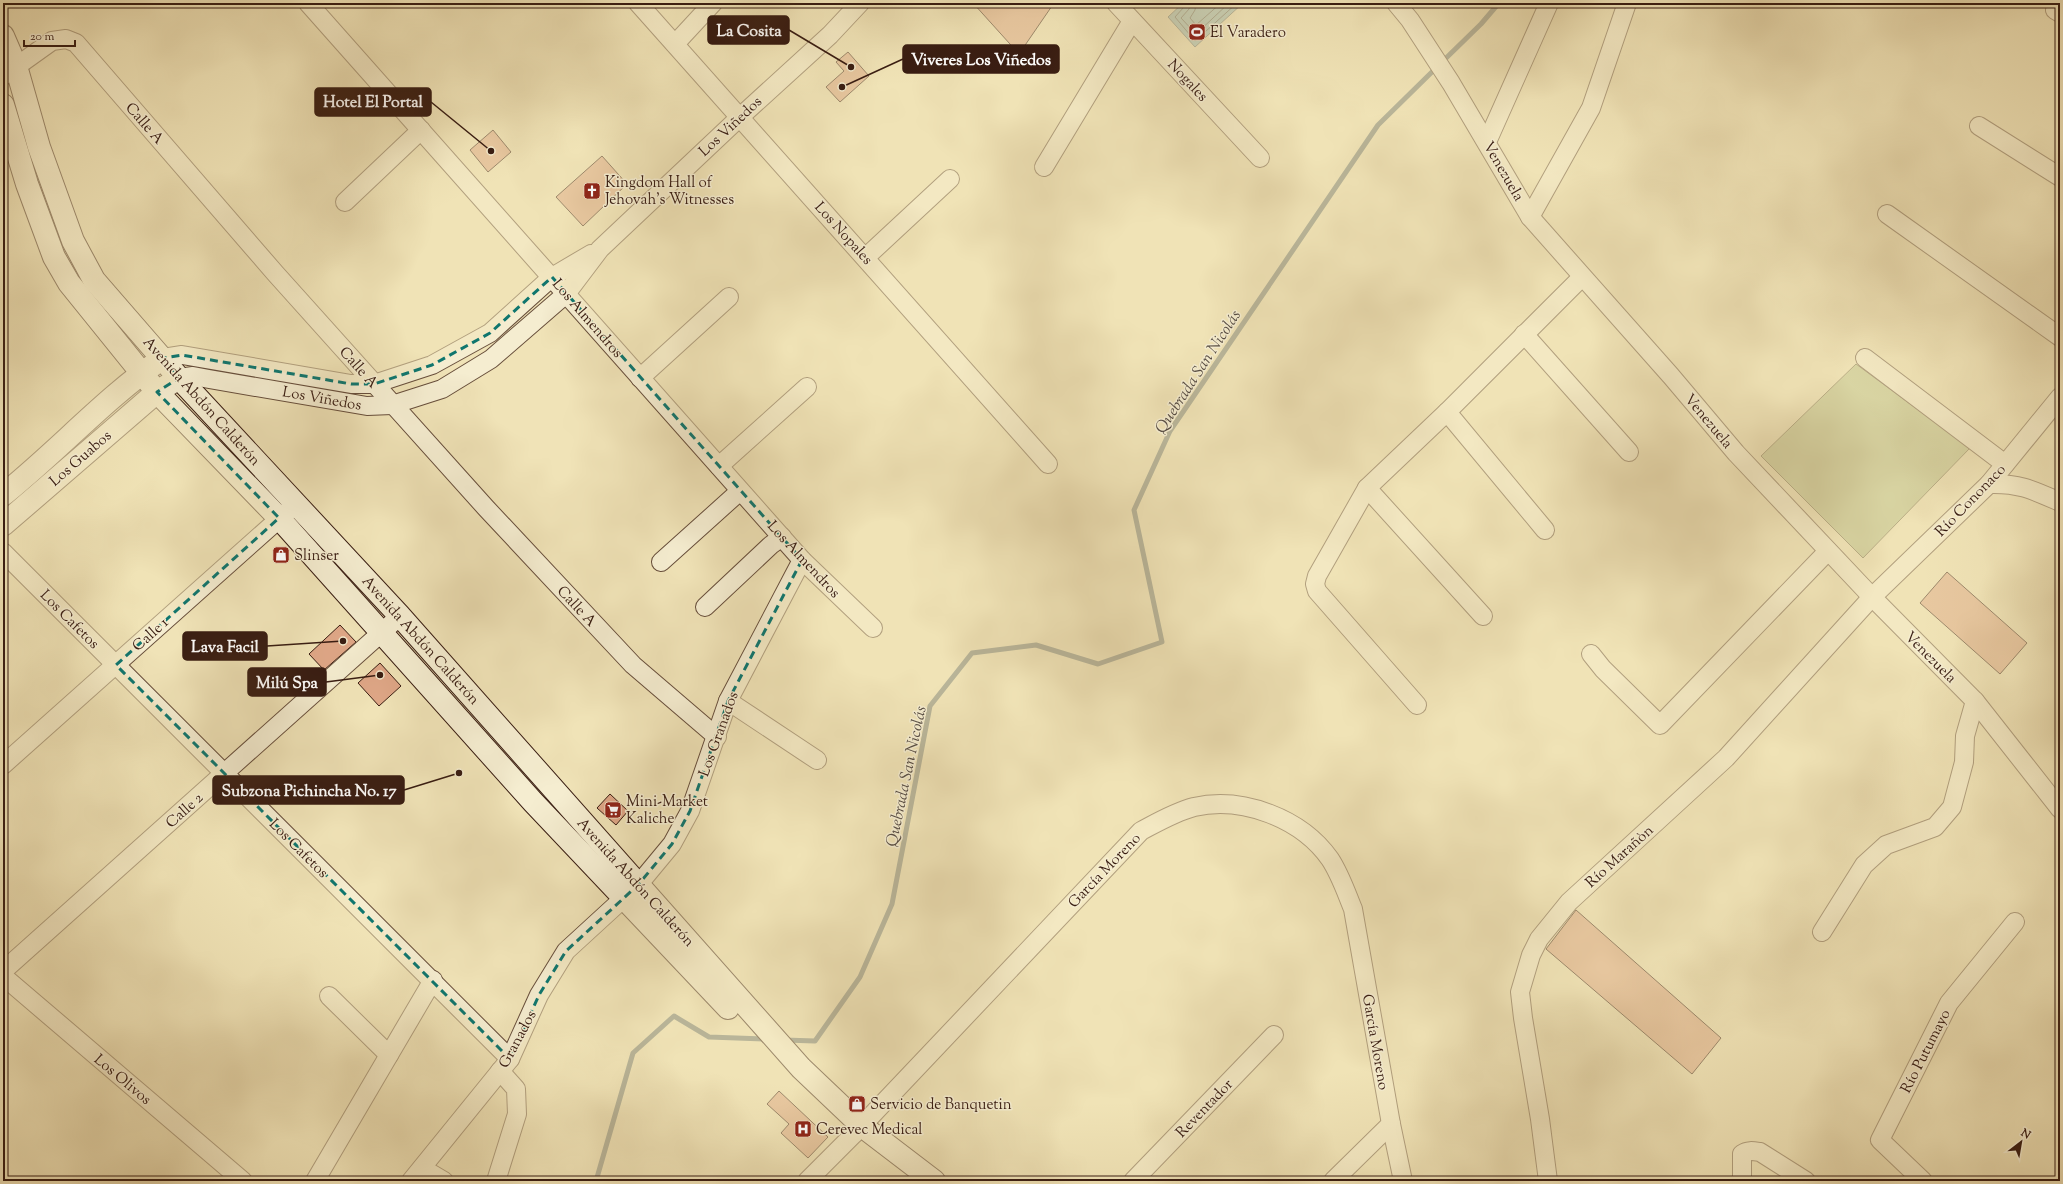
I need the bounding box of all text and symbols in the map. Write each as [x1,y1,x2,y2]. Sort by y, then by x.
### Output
callout: La Cosita [708,16,789,44]
text: La Cosita [716,21,782,44]
scale bar [24,22,75,48]
sports icon: El Varadero [1187,22,1207,42]
place label: El Varadero [1210,23,1286,44]
text: 20 m [30,28,55,46]
callout: Viveres Los Viñedos [903,45,1059,73]
text: Viveres Los Viñedos [911,50,1051,73]
street label: Nogales [1162,55,1212,107]
callout: Hotel El Portal [315,88,431,116]
text: Hotel El Portal [323,92,424,115]
street label: Los Viñedos [695,92,767,162]
street label: Calle A [120,98,168,150]
street label: Venezuela [1477,138,1528,206]
place label: Kingdom Hall of Jehovah's Witnesses [604,173,734,211]
church icon: Kingdom Hall of Jehovah's Witnesses [582,181,602,201]
street label: Los Nopales [809,198,877,270]
street label: Los Almendros [547,275,627,363]
water label: Quebrada San Nicolás [1151,306,1248,439]
street label: Avenida Abdón Calderón [137,333,265,471]
street label: Calle A [334,343,382,393]
street label: Los Viñedos [281,382,363,417]
street label: Venezuela [1679,390,1737,454]
street label: Los Guabos [45,426,117,492]
street label: Río Cononaco [1931,460,2011,542]
street label: Los Almendros [762,517,844,603]
shop icon: Slinser [271,545,291,565]
place label: Slinser [294,546,339,567]
street label: Avenida Abdón Calderón [356,572,484,710]
street label: Calle A [551,582,600,632]
street label: Los Cafetos [35,586,103,654]
street label: Calle 1 [128,613,174,657]
street label: Venezuela [1899,627,1961,689]
callout: Lava Facil [183,632,267,660]
text: Lava Facil [191,637,260,660]
callout: Milú Spa [248,668,326,696]
text: Milú Spa [256,673,319,696]
street label: Los Granados [694,689,745,780]
water label: Quebrada San Nicolás [881,704,934,849]
callout: Subzona Pichincha No. 17 [213,776,404,804]
text: Subzona Pichincha No. 17 [221,781,398,804]
street label: Calle 2 [162,789,208,834]
place label: Mini-Market Kaliche [626,792,708,830]
supermarket icon: Mini-Market Kaliche [603,800,623,820]
street label: Avenida Abdón Calderón [571,814,699,952]
street label: Los Cafetos [264,815,332,883]
street label: Río Marañòn [1581,821,1659,893]
street label: García Moreno [1064,829,1146,913]
street label: García Moreno [1356,993,1393,1092]
street label: Río Putumayo [1896,1006,1956,1097]
street label: Granados [494,1007,542,1072]
street label: Los Olivos [89,1050,155,1110]
street label: Reventador [1172,1075,1239,1143]
shop icon: Servicio de Banquetin [847,1094,867,1114]
place label: Servicio de Banquetin [870,1095,1012,1116]
hospital icon: Cerevec Medical [793,1119,813,1139]
place label: Cerevec Medical [816,1120,923,1141]
north arrow [2001,1122,2041,1162]
text: N [2017,1125,2034,1144]

